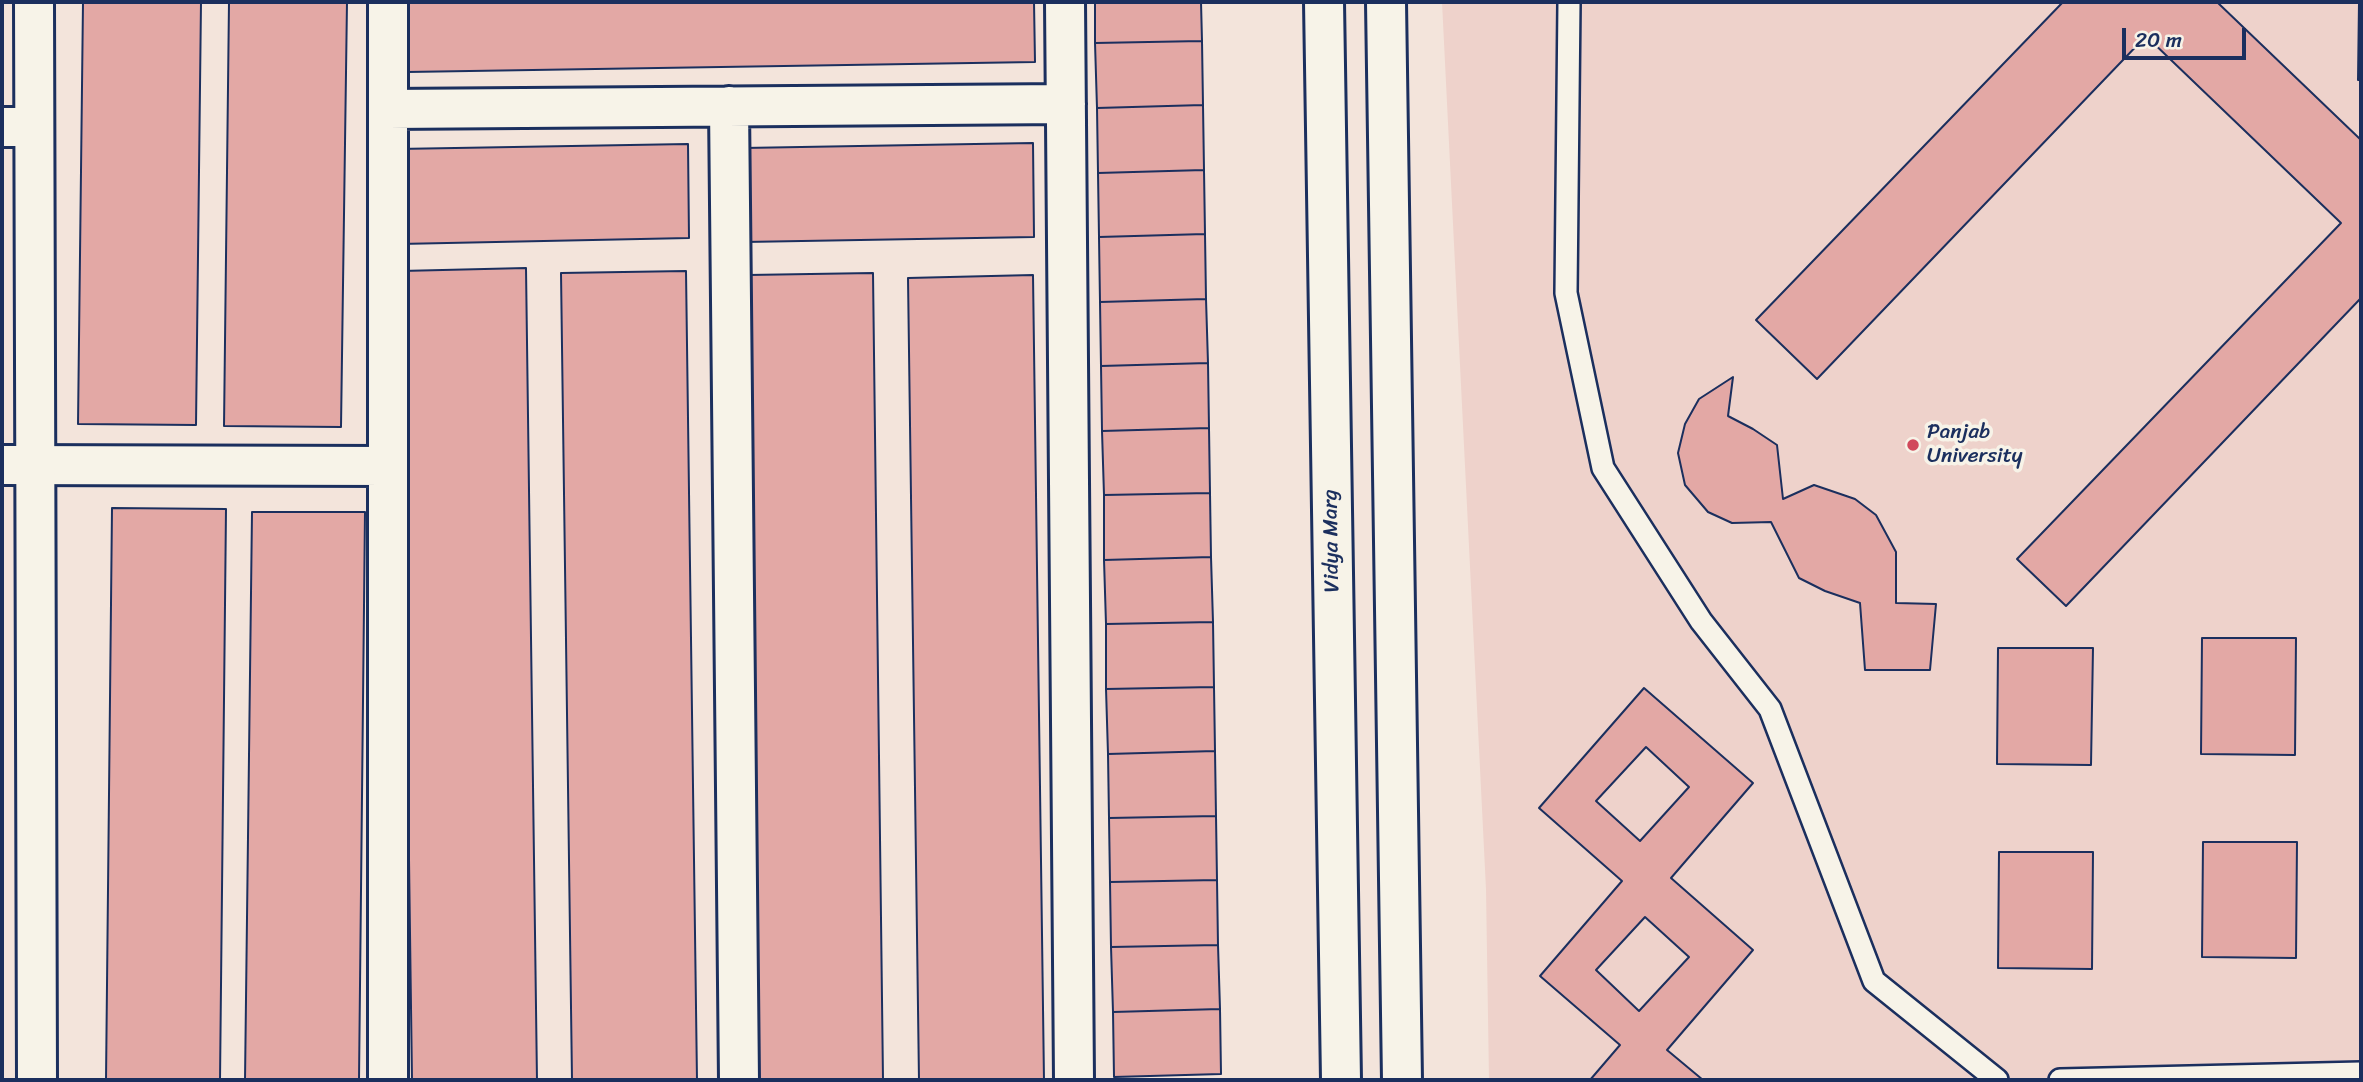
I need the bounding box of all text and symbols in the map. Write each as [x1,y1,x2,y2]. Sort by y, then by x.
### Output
scale bar [2125,14,2249,58]
text: 20 m [2135,21,2182,59]
place label: Panjab University [1927,420,2023,470]
marker: Panjab University [1905,437,1921,453]
street label: Vidya Marg [1319,489,1345,593]

